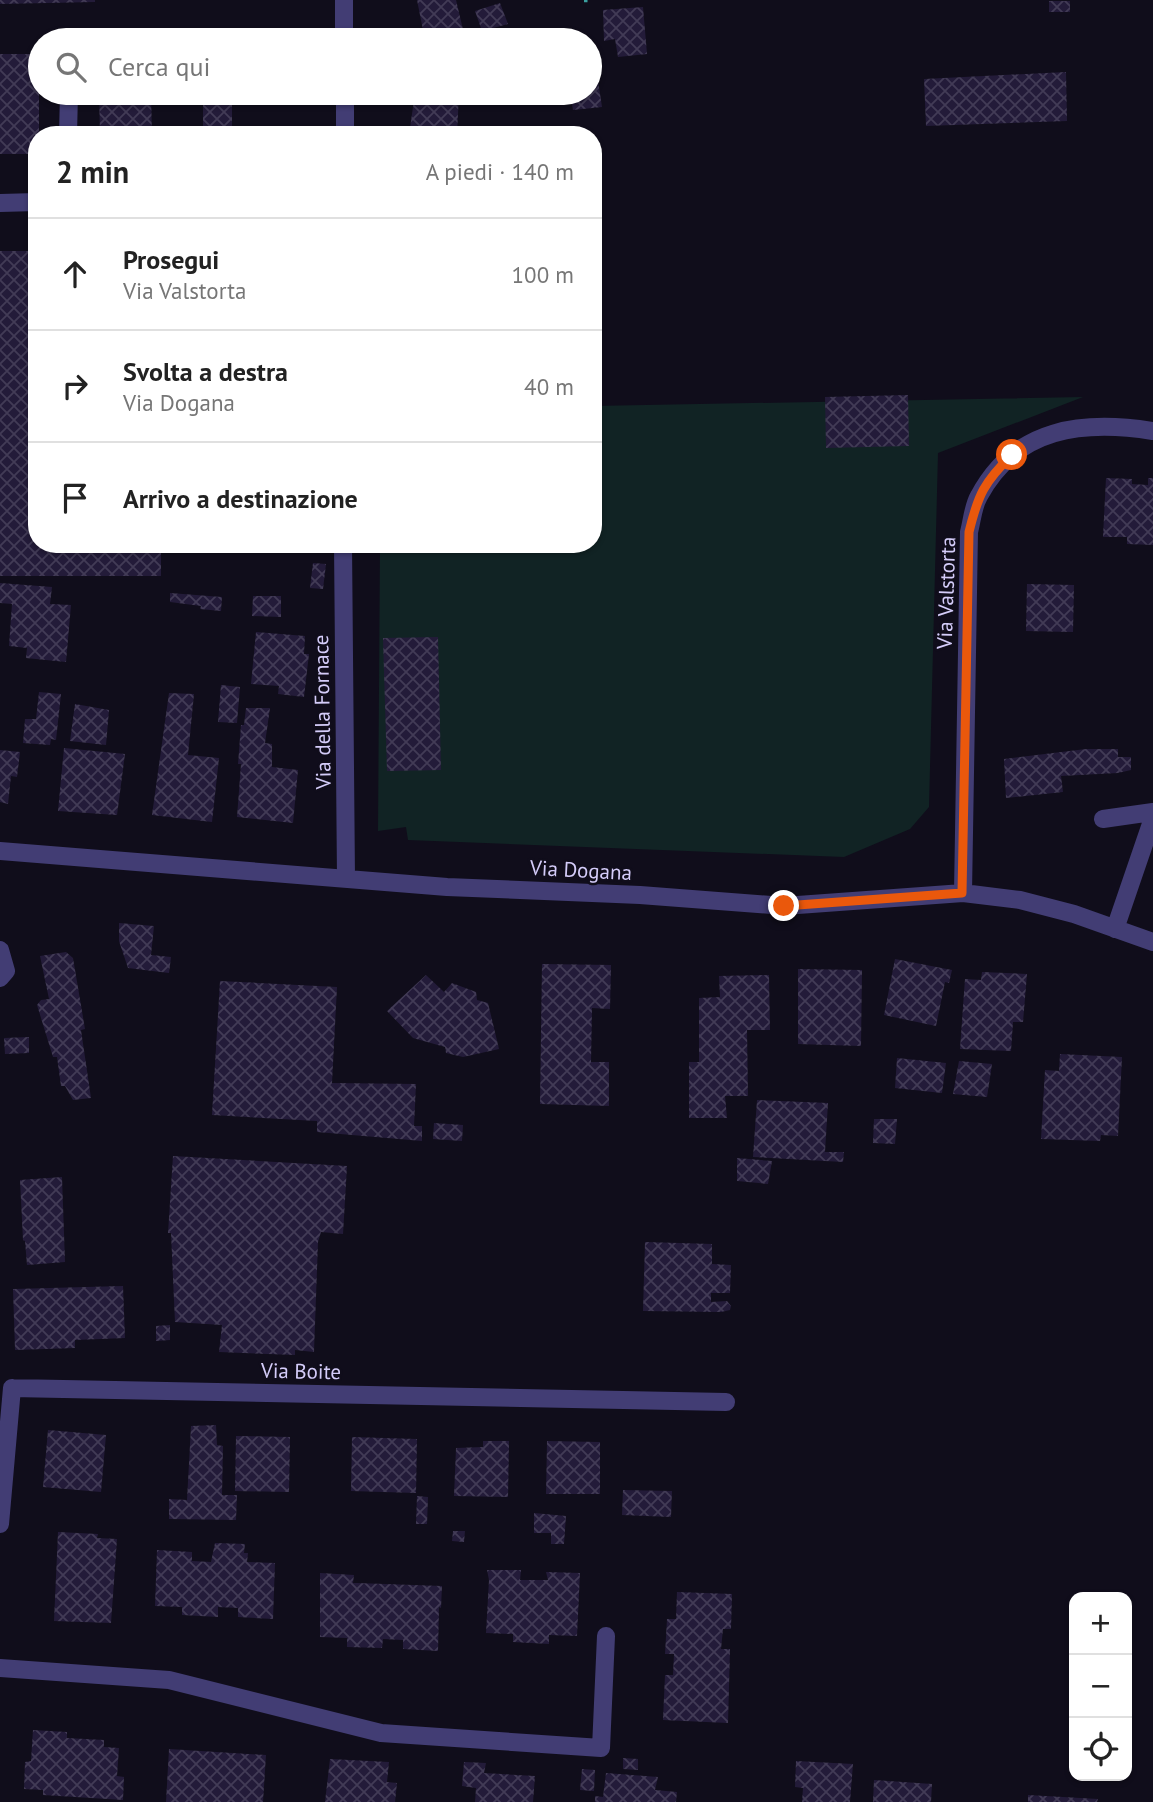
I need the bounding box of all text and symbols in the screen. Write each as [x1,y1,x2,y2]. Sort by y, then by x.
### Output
search box [28,28,602,105]
icon: search [52,48,90,86]
text: Cerca qui [108,50,211,83]
text: 2 min [56,152,129,191]
text: A piedi · 140 m [426,157,574,186]
text: Prosegui [123,243,219,276]
icon: ahead [56,255,94,293]
text: 100 m [512,260,574,289]
text: Via Valstorta [123,276,246,305]
text: Svolta a destra [123,355,288,388]
icon: right [56,367,94,405]
text: 40 m [524,372,574,401]
text: Via Dogana [123,388,235,417]
route start [996,439,1027,470]
icon: arrive [56,479,94,517]
text: Arrivo a destinazione [123,482,358,515]
street label: Via Valstorta [931,536,961,651]
street label: Via della Fornace [307,634,337,791]
street label: Via Dogana [528,854,633,886]
route end [768,890,799,921]
street label: Via Boite [260,1357,341,1385]
map controls [1069,1592,1132,1781]
button: + [1069,1592,1132,1655]
button: − [1069,1655,1132,1718]
button: locate [1069,1718,1132,1781]

